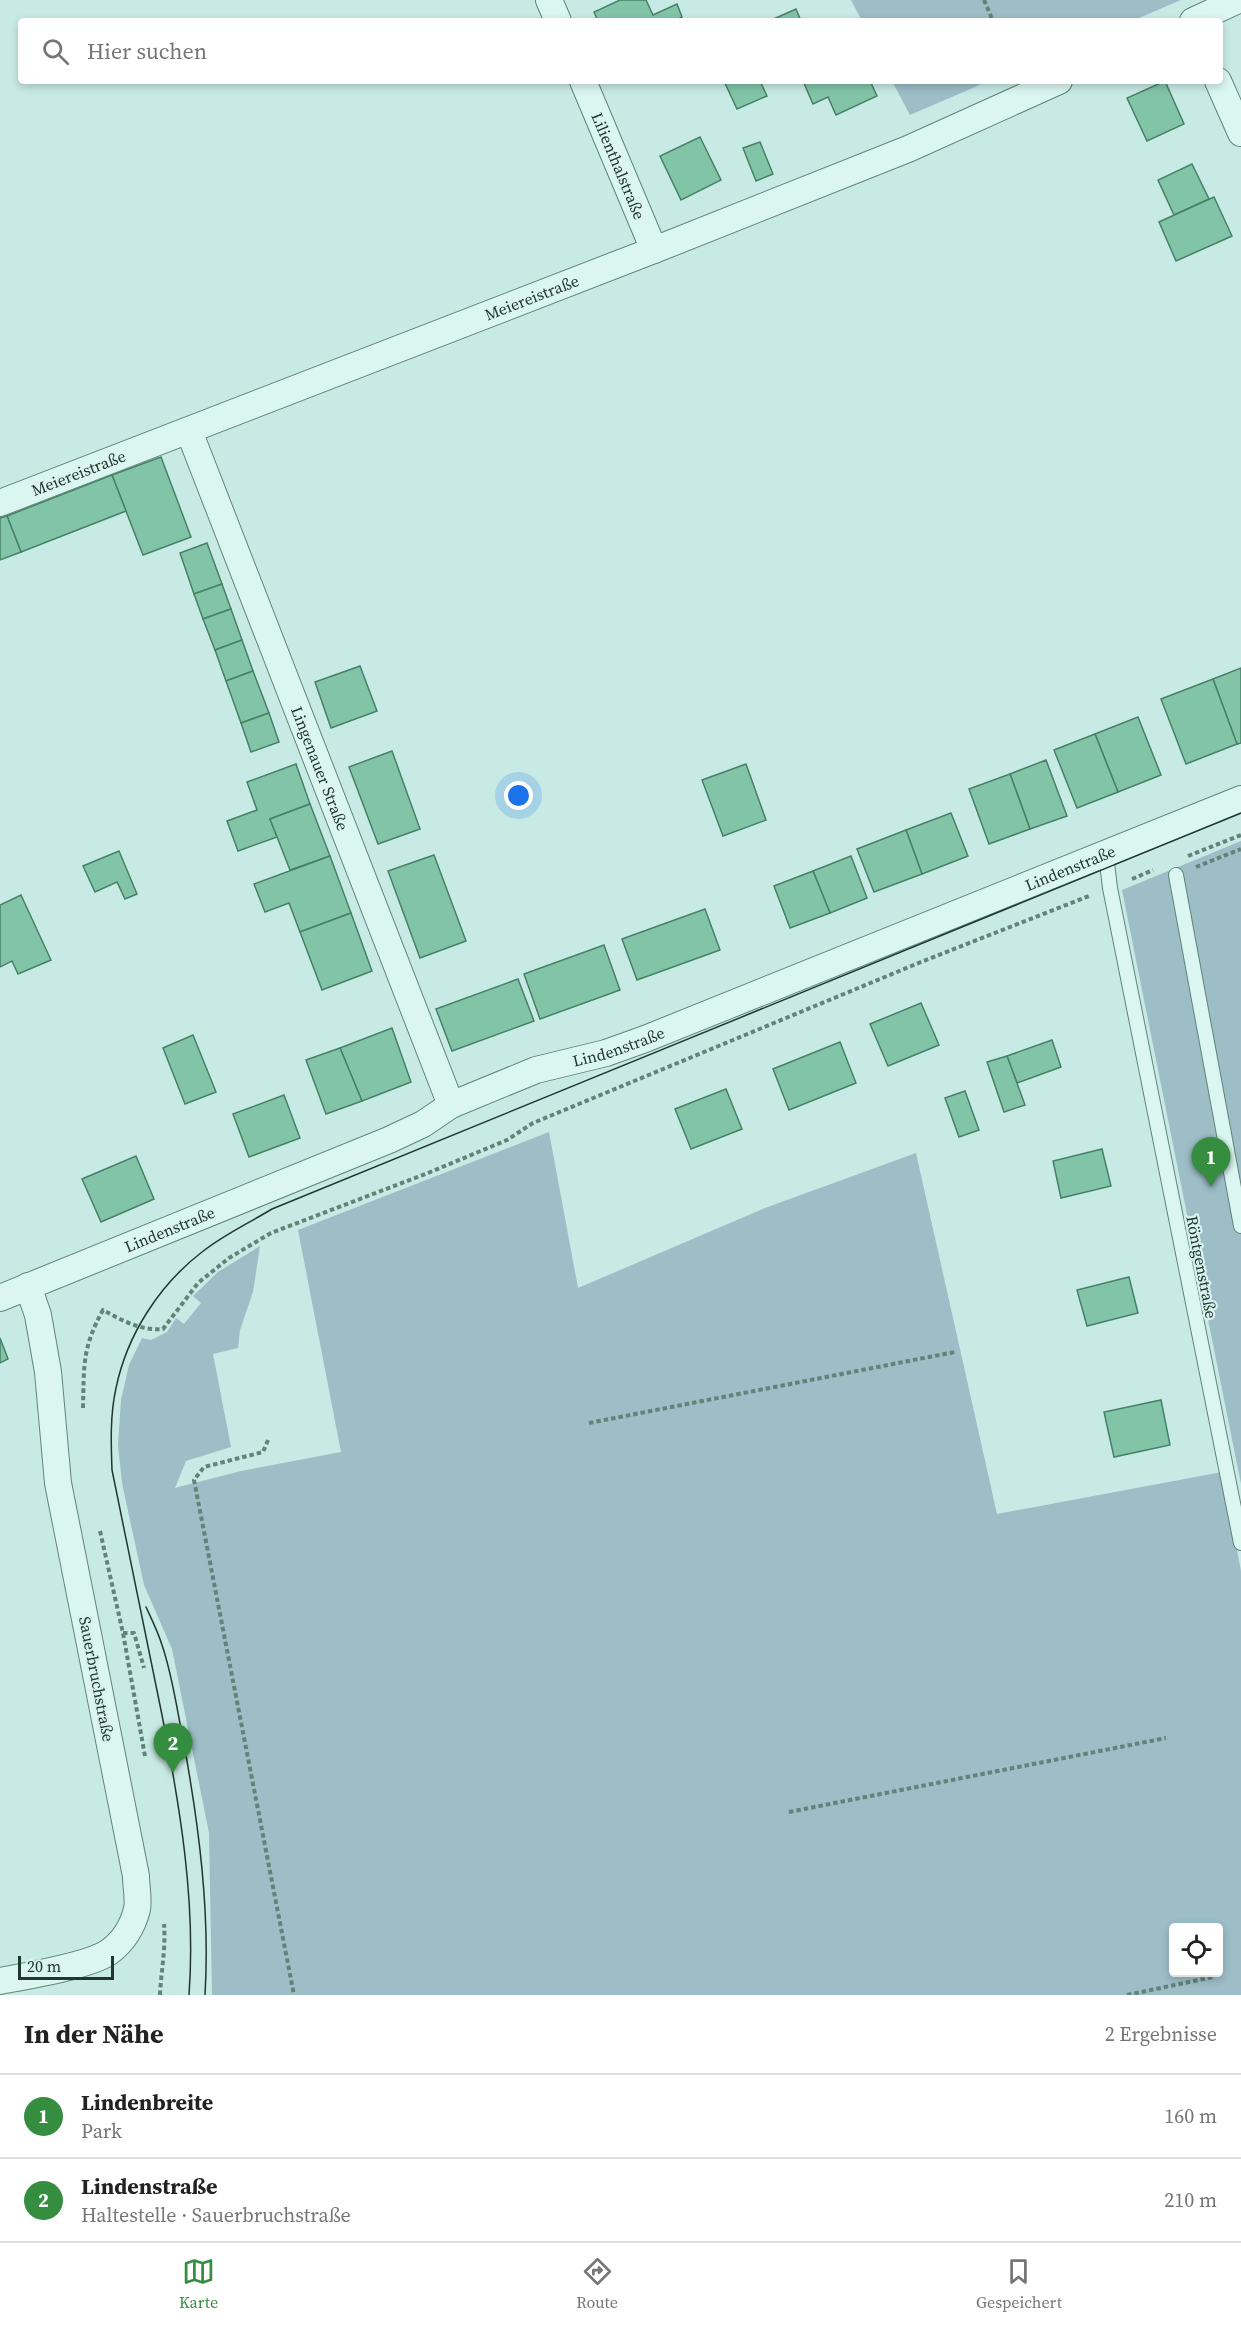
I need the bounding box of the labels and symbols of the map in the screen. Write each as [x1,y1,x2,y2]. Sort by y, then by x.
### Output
street label: Lilienthalstraße [586,109,651,223]
street label: Meiereistraße [481,269,582,326]
street label: Meiereistraße [28,445,129,501]
street label: Lingenauer Straße [286,703,354,834]
your location [504,781,533,810]
street label: Lindenstraße [1022,840,1119,896]
street label: Lindenstraße [570,1021,668,1072]
pin: 1 [1192,1138,1230,1187]
street label: Lindenstraße [121,1201,218,1257]
street label: Röntgenstraße [1181,1214,1223,1320]
street label: Sauerbruchstraße [74,1614,120,1744]
pin: 2 [154,1724,192,1773]
scale bar [18,1953,114,1980]

